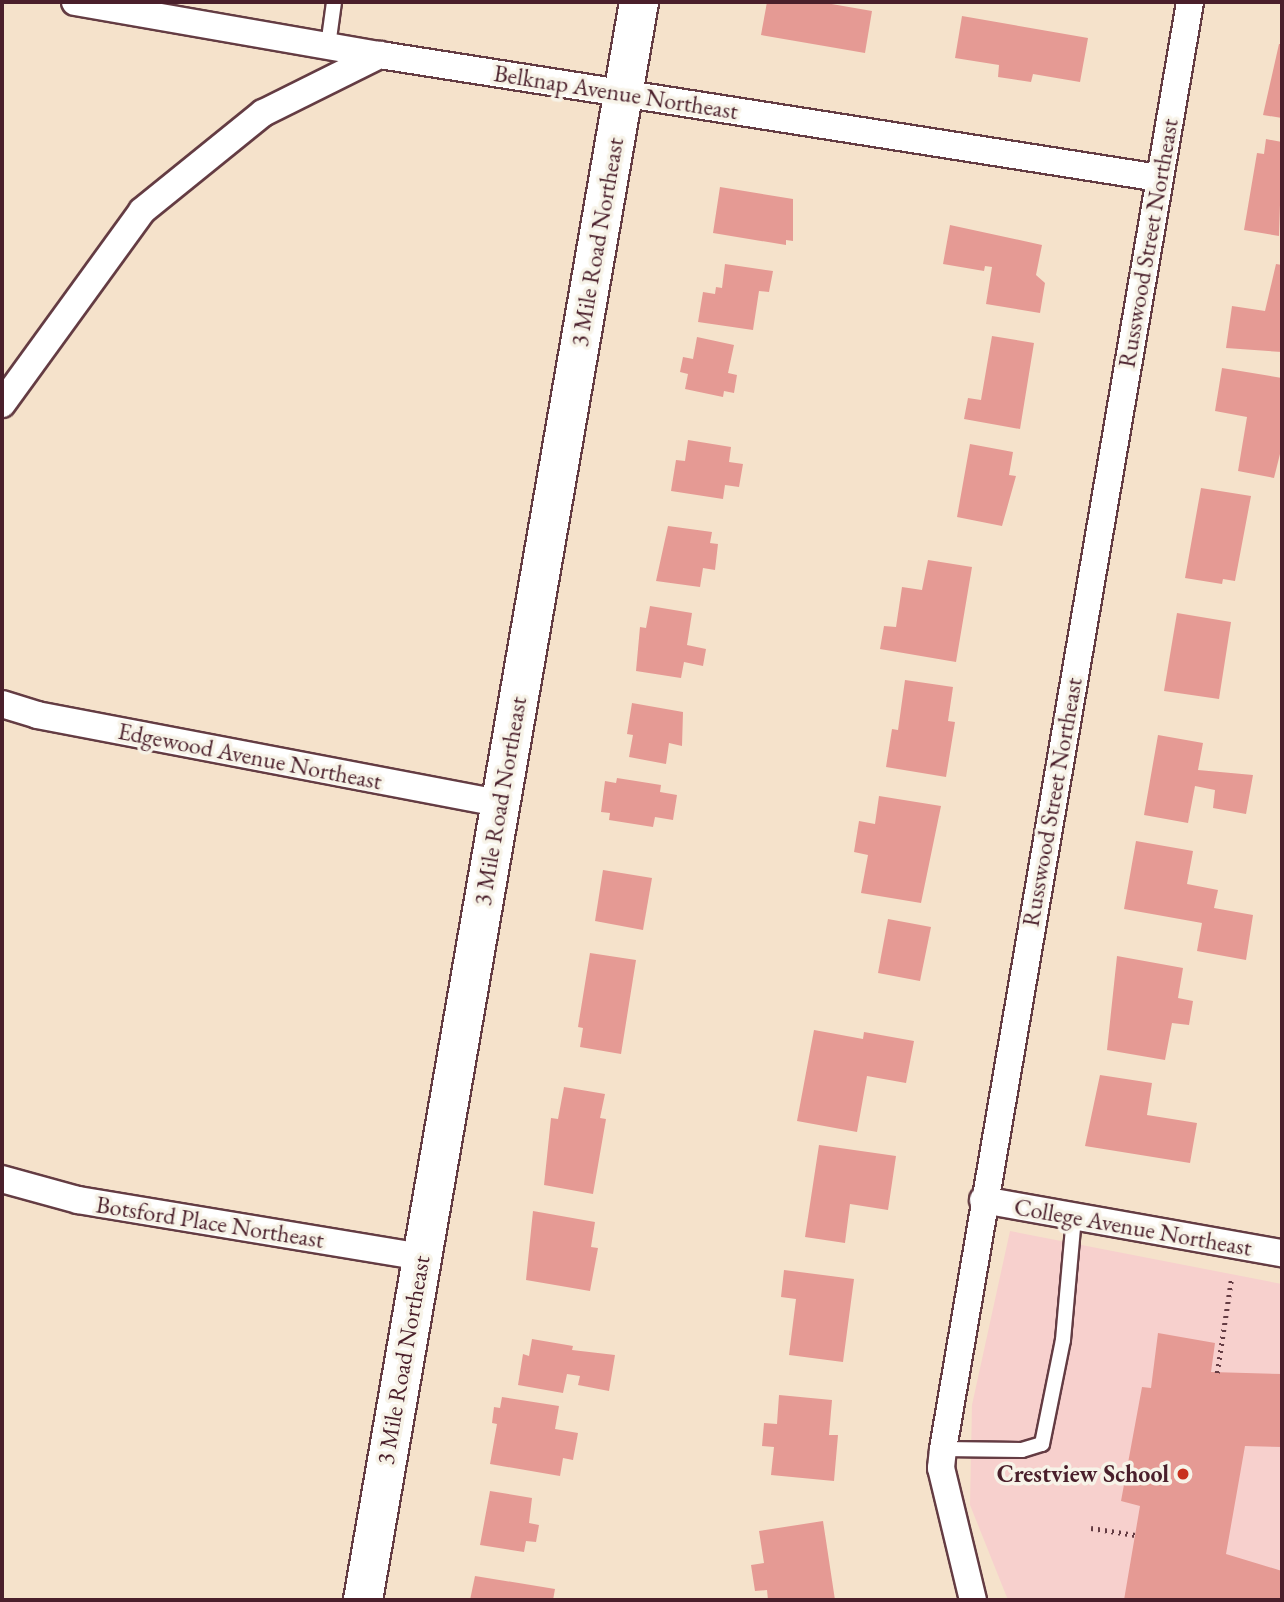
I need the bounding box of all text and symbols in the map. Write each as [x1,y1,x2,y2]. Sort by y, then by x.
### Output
street label: Belknap Avenue Northeast [492,58,740,126]
street label: Russwood Street Northeast [1112,116,1184,370]
street label: 3 Mile Road Northeast [564,135,630,349]
street label: Russwood Street Northeast [1016,675,1088,929]
street label: 3 Mile Road Northeast [467,694,533,908]
street label: Edgewood Avenue Northeast [116,716,384,796]
street label: Botsford Place Northeast [94,1190,326,1254]
street label: College Avenue Northeast [1012,1192,1254,1262]
street label: 3 Mile Road Northeast [370,1253,436,1467]
place label: Crestview School [997,1460,1169,1488]
marker: Crestview School [1175,1466,1191,1482]

